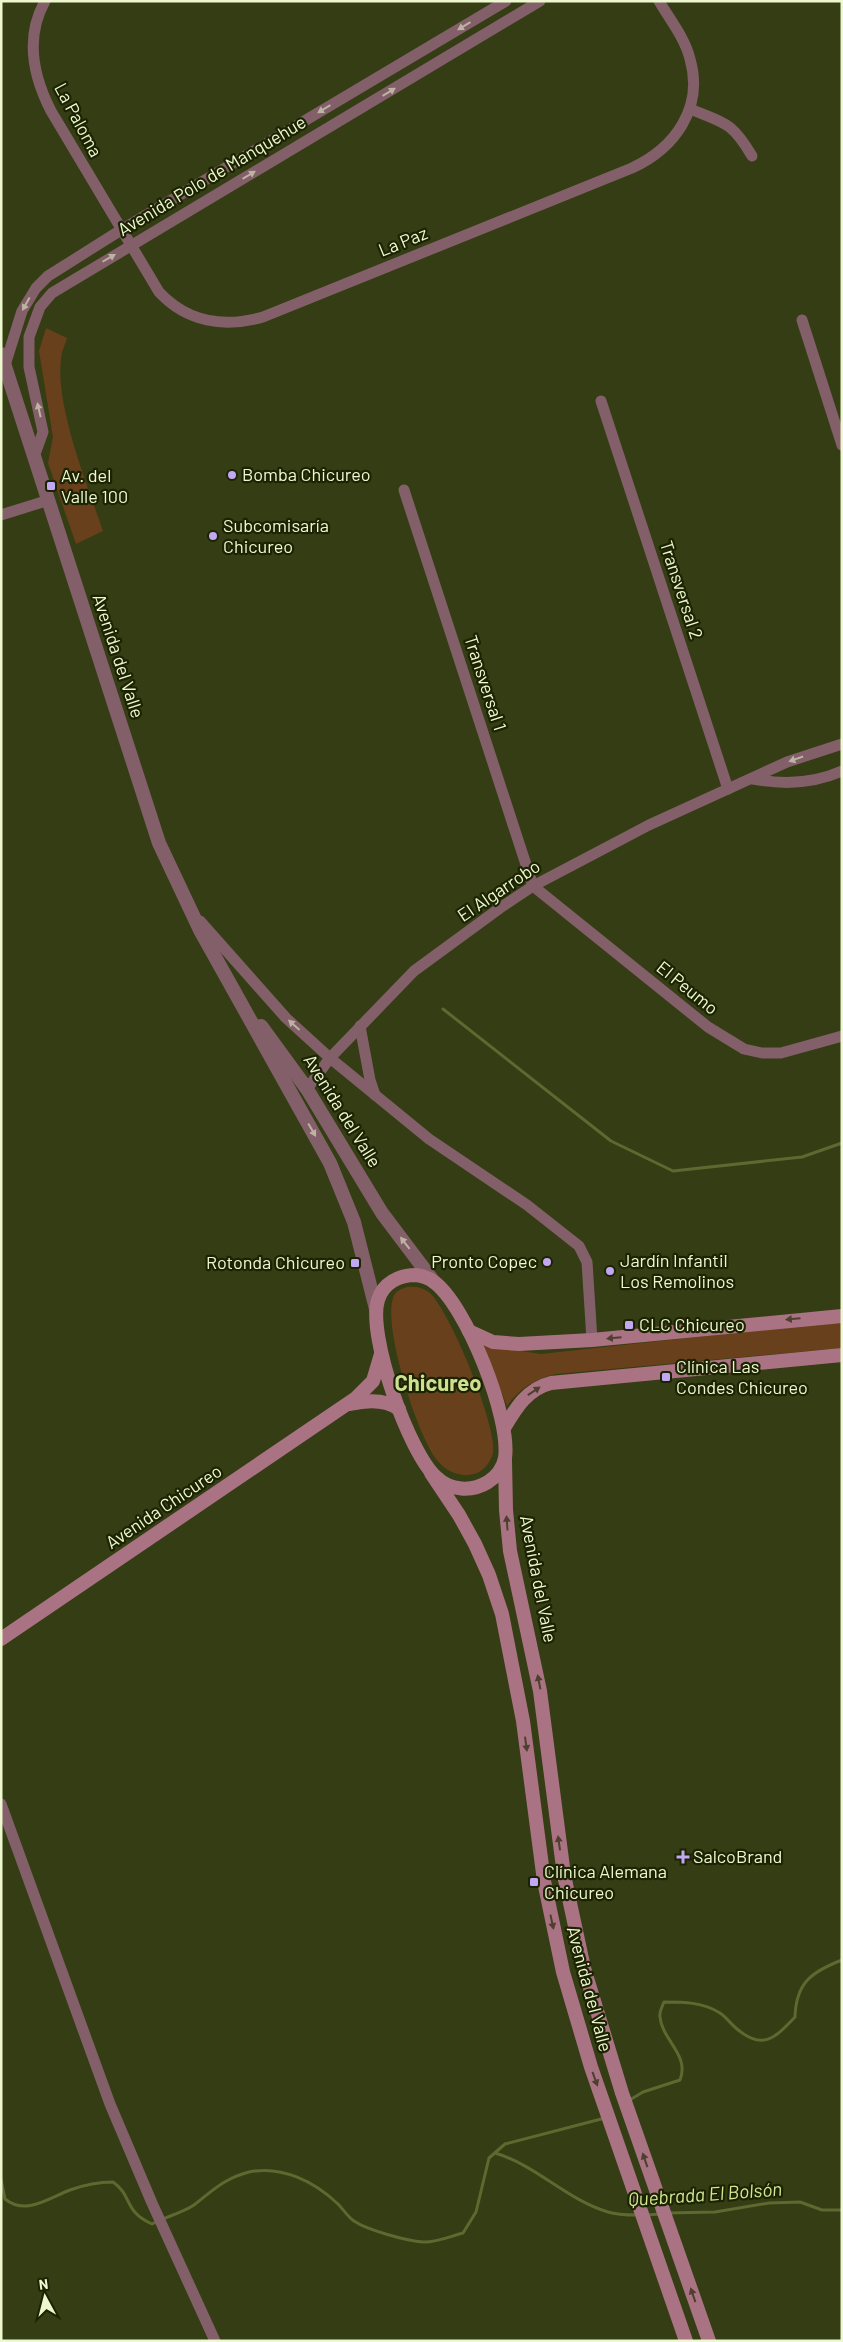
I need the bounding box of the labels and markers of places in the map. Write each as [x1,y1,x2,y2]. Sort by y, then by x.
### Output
place label: Bomba Chicureo [242,463,371,485]
place label: Av. del Valle 100 [61,464,128,507]
marker: Bomba Chicureo [226,469,238,481]
marker: Av. del Valle 100 [45,480,57,492]
place label: Subcomisaría Chicureo [223,514,329,557]
marker: Subcomisaría Chicureo [207,530,219,542]
place label: Jardín Infantil Los Remolinos [620,1249,734,1292]
place label: Pronto Copec [431,1250,537,1272]
place label: Rotonda Chicureo [206,1251,345,1273]
marker: Pronto Copec [541,1256,553,1268]
marker: Rotonda Chicureo [349,1257,361,1269]
marker: Jardín Infantil Los Remolinos [604,1265,616,1277]
place label: CLC Chicureo [639,1313,745,1335]
marker: CLC Chicureo [623,1319,635,1331]
place label: Clínica Las Condes Chicureo [676,1355,808,1398]
marker: Clínica Las Condes Chicureo [660,1371,672,1383]
place label: SalcoBrand [693,1845,782,1867]
marker: SalcoBrand [677,1851,689,1863]
place label: Clínica Alemana Chicureo [544,1860,667,1903]
marker: Clínica Alemana Chicureo [528,1876,540,1888]

